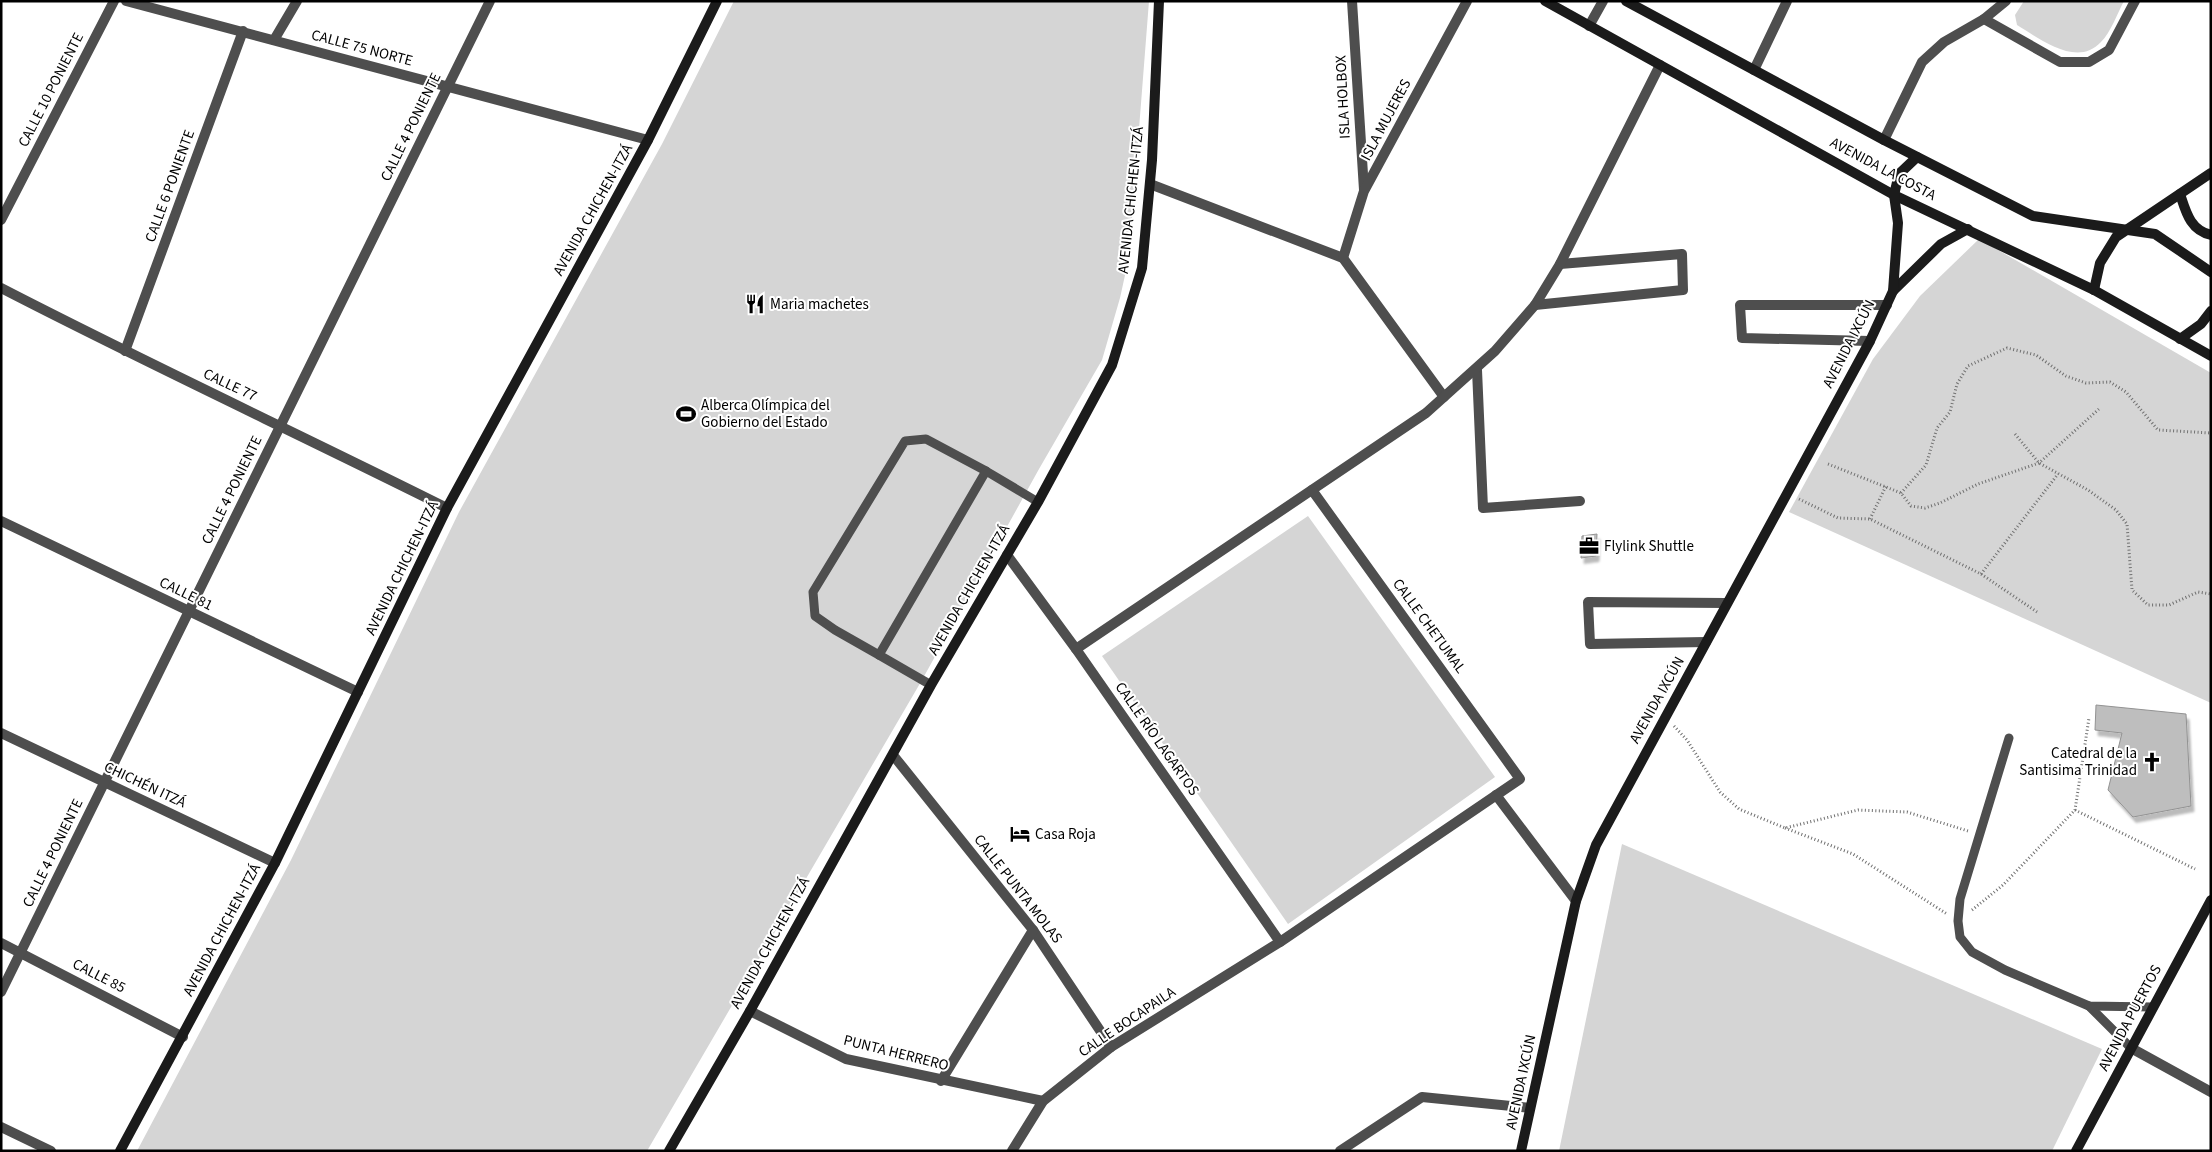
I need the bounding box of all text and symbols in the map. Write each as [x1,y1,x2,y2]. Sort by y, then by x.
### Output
street label: CALLE 75 NORTE [309,24,415,72]
street label: CALLE 10 PONIENTE [13,29,89,151]
street label: ISLA HOLBOX [1330,54,1356,139]
street label: CALLE 4 PONIENTE [376,69,446,185]
street label: ISLA MUJERES [1356,75,1416,165]
street label: AVENIDA CHICHEN-ITZÁ [1113,125,1149,275]
street label: CALLE 6 PONIENTE [140,127,200,245]
street label: AVENIDA LA COSTA [1826,132,1940,206]
street label: AVENIDA CHICHEN-ITZÁ [548,140,638,280]
restaurant icon: Maria machetes [744,293,766,315]
place label: Maria machetes [770,294,869,315]
street label: AVENIDA IXCÚN [1818,296,1880,392]
street label: CALLE 77 [200,363,260,407]
place label: Alberca Olímpica del Gobierno del Estado [701,395,830,433]
sports icon: Alberca Olímpica del Gobierno del Estado [675,403,697,425]
street label: CALLE 4 PONIENTE [197,432,267,548]
street label: AVENIDA CHICHEN-ITZÁ [360,496,444,639]
street label: AVENIDA CHICHEN-ITZÁ [923,520,1015,659]
office icon: Flylink Shuttle [1578,535,1600,557]
place label: Flylink Shuttle [1604,536,1694,557]
street label: CALLE 81 [156,572,216,616]
street label: CALLE CHETUMAL [1387,574,1471,678]
street label: AVENIDA IXCÚN [1624,653,1690,747]
street label: CALLE RÍO LAGARTOS [1110,678,1204,800]
place label: Catedral de la Santisima Trinidad [2019,743,2137,781]
church icon: Catedral de la Santisima Trinidad [2141,751,2163,773]
street label: CHICHÉN ITZÁ [100,757,190,814]
street label: CALLE 4 PONIENTE [18,795,88,911]
hotel icon: Casa Roja [1009,823,1031,845]
place label: Casa Roja [1035,824,1096,845]
street label: CALLE PUNTA MOLAS [969,830,1067,948]
street label: AVENIDA CHICHEN-ITZÁ [178,859,266,1000]
street label: AVENIDA CHICHEN-ITZÁ [725,873,815,1013]
street label: CALLE 85 [69,954,129,998]
street label: AVENIDA PUERTOS [2093,961,2167,1075]
street label: CALLE BOCAPAILA [1074,981,1180,1062]
street label: PUNTA HERRERO [841,1030,951,1076]
street label: AVENIDA IXCÚN [1501,1033,1541,1131]

